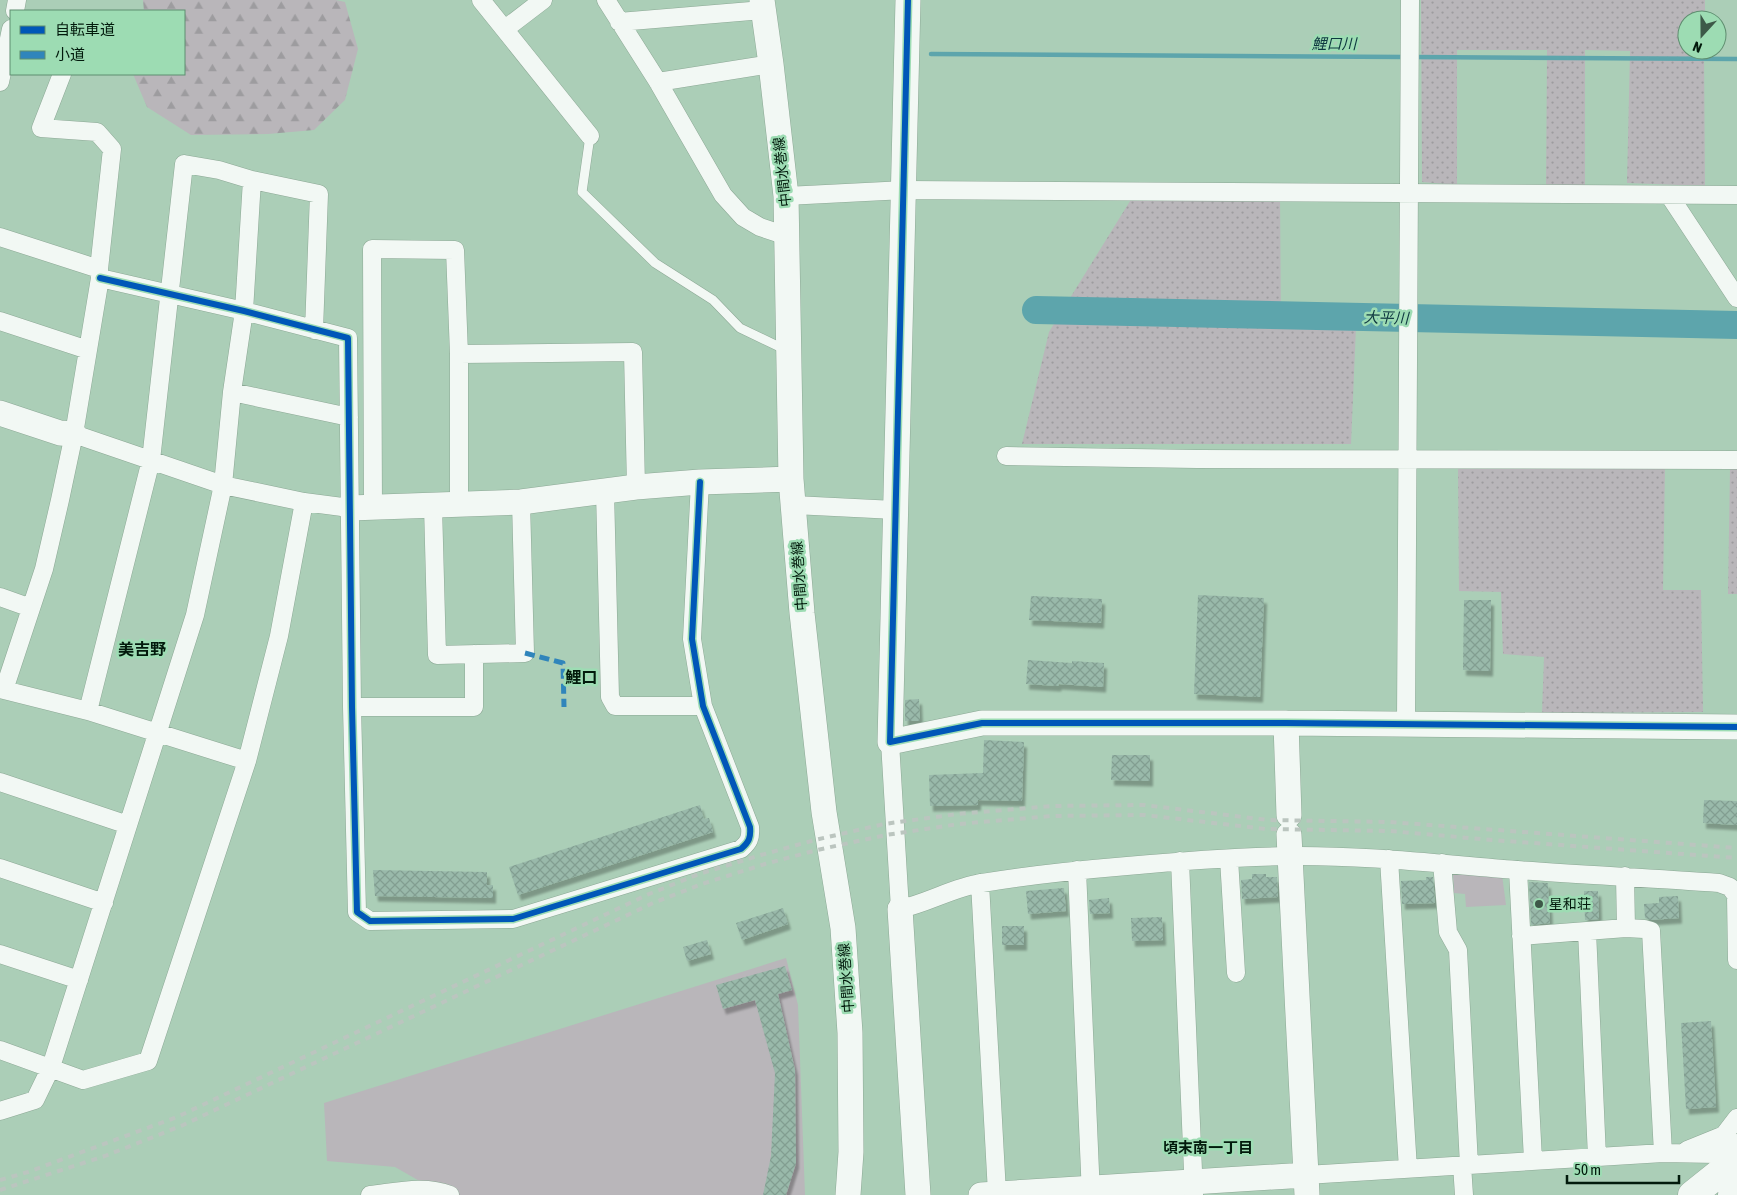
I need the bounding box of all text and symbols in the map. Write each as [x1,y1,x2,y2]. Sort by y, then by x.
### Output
legend [10,10,185,75]
north arrow [1677,10,1727,60]
text: 自転車道 [55,21,115,38]
water label: 鯉口川 [1311,35,1358,52]
text: N [1691,38,1704,56]
text: 小道 [55,46,85,63]
street label: 中間水巻線 [770,136,794,208]
water label: 大平川 [1363,309,1411,326]
street label: 中間水巻線 [789,541,809,611]
district label: 美吉野 [118,640,166,658]
district label: 鯉口 [565,668,597,686]
place label: 星和荘 [1549,896,1591,912]
marker: 星和荘 [1533,898,1545,910]
street label: 中間水巻線 [836,943,856,1013]
district label: 頃末南一丁目 [1163,1139,1253,1156]
scale bar [1567,1152,1680,1184]
text: 50 m [1574,1161,1601,1178]

